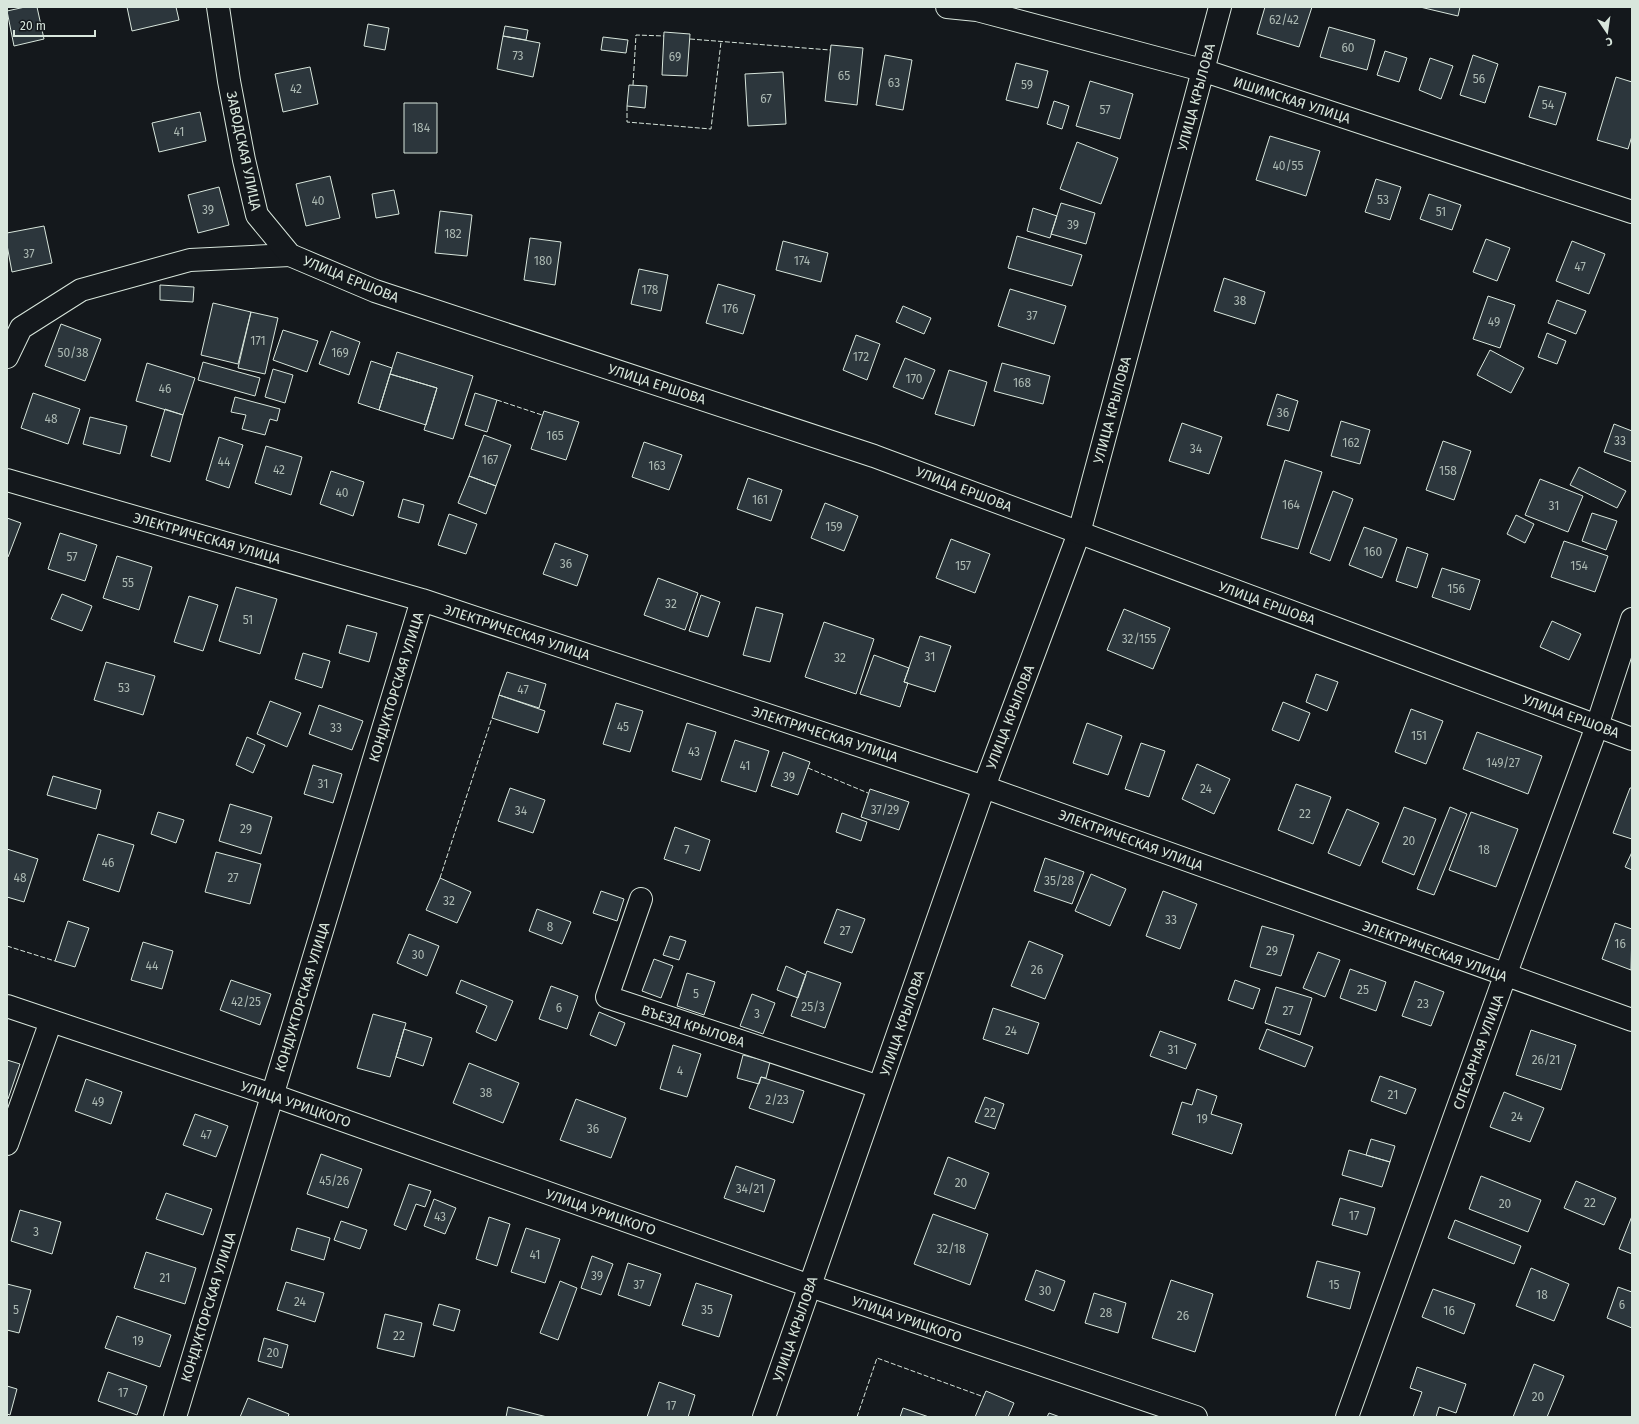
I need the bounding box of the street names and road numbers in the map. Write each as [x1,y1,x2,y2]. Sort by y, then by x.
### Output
street label: УЛИЦА КРЫЛОВА [1174,42,1219,153]
street label: ИШИМСКАЯ УЛИЦА [1231,73,1353,127]
street label: ЗАВОДСКАЯ УЛИЦА [223,90,264,212]
street label: УЛИЦА ЕРШОВА [300,253,401,306]
street label: УЛИЦА КРЫЛОВА [1090,355,1135,466]
street label: УЛИЦА ЕРШОВА [606,361,708,408]
street label: УЛИЦА ЕРШОВА [913,463,1014,516]
street label: ЭЛЕКТРИЧЕСКАЯ УЛИЦА [131,509,283,568]
street label: УЛИЦА ЕРШОВА [1216,578,1318,629]
street label: ЭЛЕКТРИЧЕСКАЯ УЛИЦА [442,601,592,664]
street label: КОНДУКТОРСКАЯ УЛИЦА [366,610,427,764]
street label: УЛИЦА КРЫЛОВА [983,663,1038,772]
street label: УЛИЦА ЕРШОВА [1520,691,1622,742]
street label: ЭЛЕКТРИЧЕСКАЯ УЛИЦА [750,703,900,766]
street label: ЭЛЕКТРИЧЕСКАЯ УЛИЦА [1056,806,1205,875]
street label: ЭЛЕКТРИЧЕСКАЯ УЛИЦА [1360,917,1509,986]
street label: КОНДУКТОРСКАЯ УЛИЦА [272,920,333,1074]
street label: УЛИЦА КРЫЛОВА [876,968,928,1078]
street label: СЛЕСАРНАЯ УЛИЦА [1450,992,1507,1112]
street label: ВЪЕЗД КРЫЛОВА [639,1002,747,1051]
street label: УЛИЦА УРИЦКОГО [239,1078,353,1131]
street label: УЛИЦА УРИЦКОГО [544,1186,658,1239]
street label: КОНДУКТОРСКАЯ УЛИЦА [178,1230,239,1384]
street label: УЛИЦА КРЫЛОВА [769,1274,821,1384]
street label: УЛИЦА УРИЦКОГО [850,1293,964,1346]

